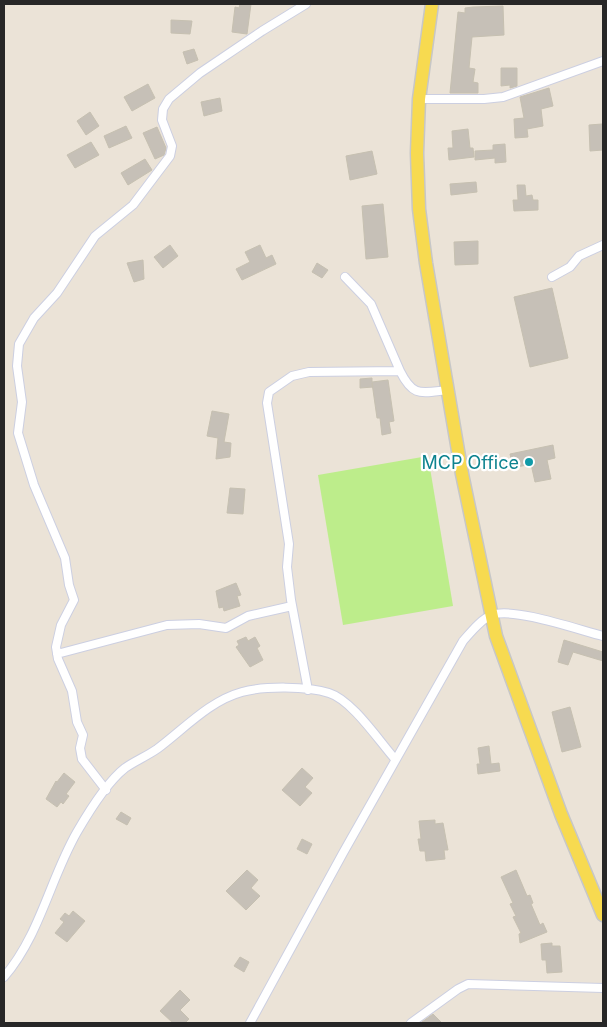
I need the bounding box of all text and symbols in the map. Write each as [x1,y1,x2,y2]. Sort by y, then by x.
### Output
place label: MCP Office [422,452,519,473]
marker: MCP Office [523,456,535,468]

